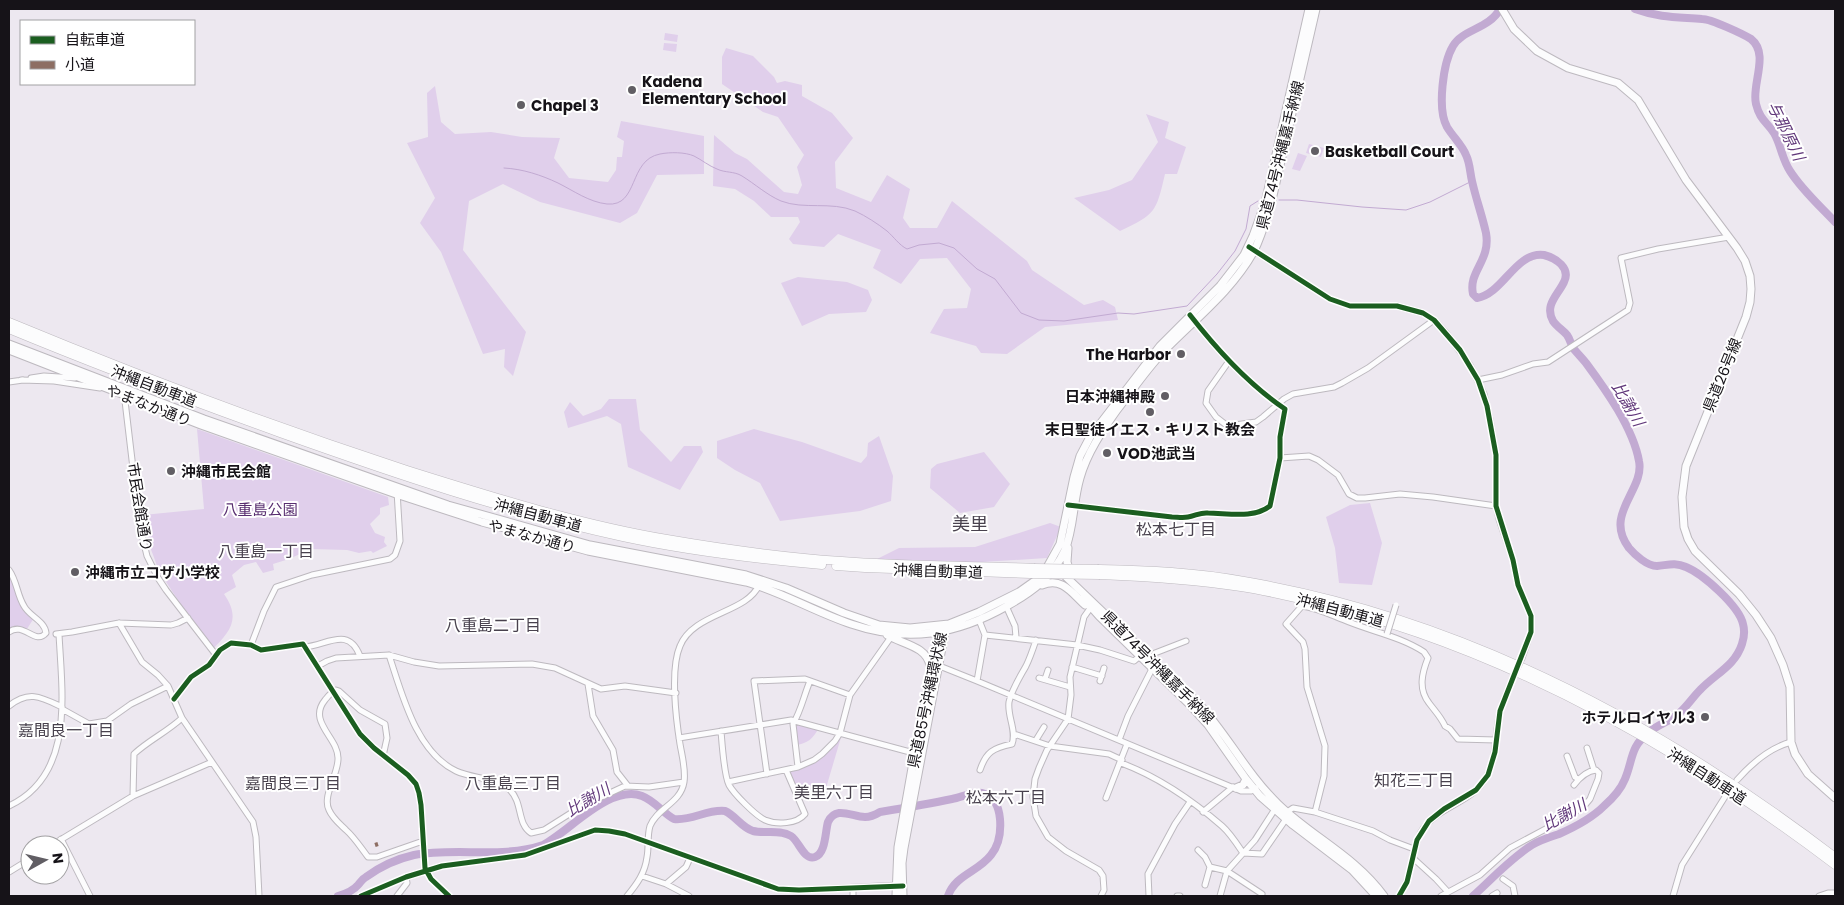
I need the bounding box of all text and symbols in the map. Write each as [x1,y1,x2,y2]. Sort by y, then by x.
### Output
legend [20,20,195,85]
text: 自転車道 [65,29,125,50]
text: 小道 [65,54,95,75]
place label: Kadena Elementary School [642,71,786,109]
street label: 県道74号沖縄嘉手納線 [1251,78,1309,232]
marker: Kadena Elementary School [626,84,638,96]
place label: Chapel 3 [531,95,599,116]
water label: 与那原川 [1762,97,1811,167]
marker: Chapel 3 [515,99,527,111]
place label: Basketball Court [1325,141,1454,162]
marker: Basketball Court [1309,145,1321,157]
street label: 県道26号線 [1698,335,1746,415]
place label: The Harbor [1086,344,1172,365]
marker: The Harbor [1175,348,1187,360]
street label: 沖縄自動車道 [108,360,200,412]
water label: 比謝川 [1606,377,1651,432]
street label: やまなか通り [103,379,195,431]
place label: 日本沖縄神殿 [1065,386,1155,407]
marker: 日本沖縄神殿 [1159,390,1171,402]
marker: 末日聖徒イエス・キリスト教会 [1144,406,1156,418]
place label: 末日聖徒イエス・キリスト教会 [1045,419,1255,440]
place label: VOD池武当 [1117,443,1196,464]
marker: VOD池武当 [1101,447,1113,459]
street label: 市民会館通り [123,461,157,553]
place label: 沖縄市民会館 [181,461,271,482]
marker: 沖縄市民会館 [165,465,177,477]
street label: 沖縄自動車道 [492,493,584,537]
park label: 八重島公園 [222,499,298,520]
district label: 美里 [952,511,988,536]
street label: やまなか通り [486,514,578,558]
district label: 松本七丁目 [1136,518,1216,541]
district label: 八重島一丁目 [218,540,314,563]
street label: 沖縄自動車道 [893,559,983,583]
place label: 沖縄市立コザ小学校 [85,562,220,583]
marker: 沖縄市立コザ小学校 [69,566,81,578]
street label: 沖縄自動車道 [1294,588,1386,632]
street label: 県道74号沖縄嘉手納線 [1097,606,1219,728]
district label: 八重島二丁目 [445,614,541,637]
street label: 県道85号沖縄環状線 [902,630,952,770]
place label: ホテルロイヤル3 [1581,707,1695,728]
marker: ホテルロイヤル3 [1699,711,1711,723]
district label: 嘉間良一丁目 [18,719,114,742]
street label: 沖縄自動車道 [1664,743,1750,809]
district label: 知花三丁目 [1374,769,1454,792]
district label: 嘉間良三丁目 [245,772,341,795]
district label: 八重島三丁目 [465,772,561,795]
water label: 比謝川 [561,777,616,822]
district label: 美里六丁目 [794,781,874,804]
district label: 松本六丁目 [966,786,1046,809]
water label: 比謝川 [1537,792,1592,837]
north arrow [20,835,70,885]
text: N [47,852,69,865]

